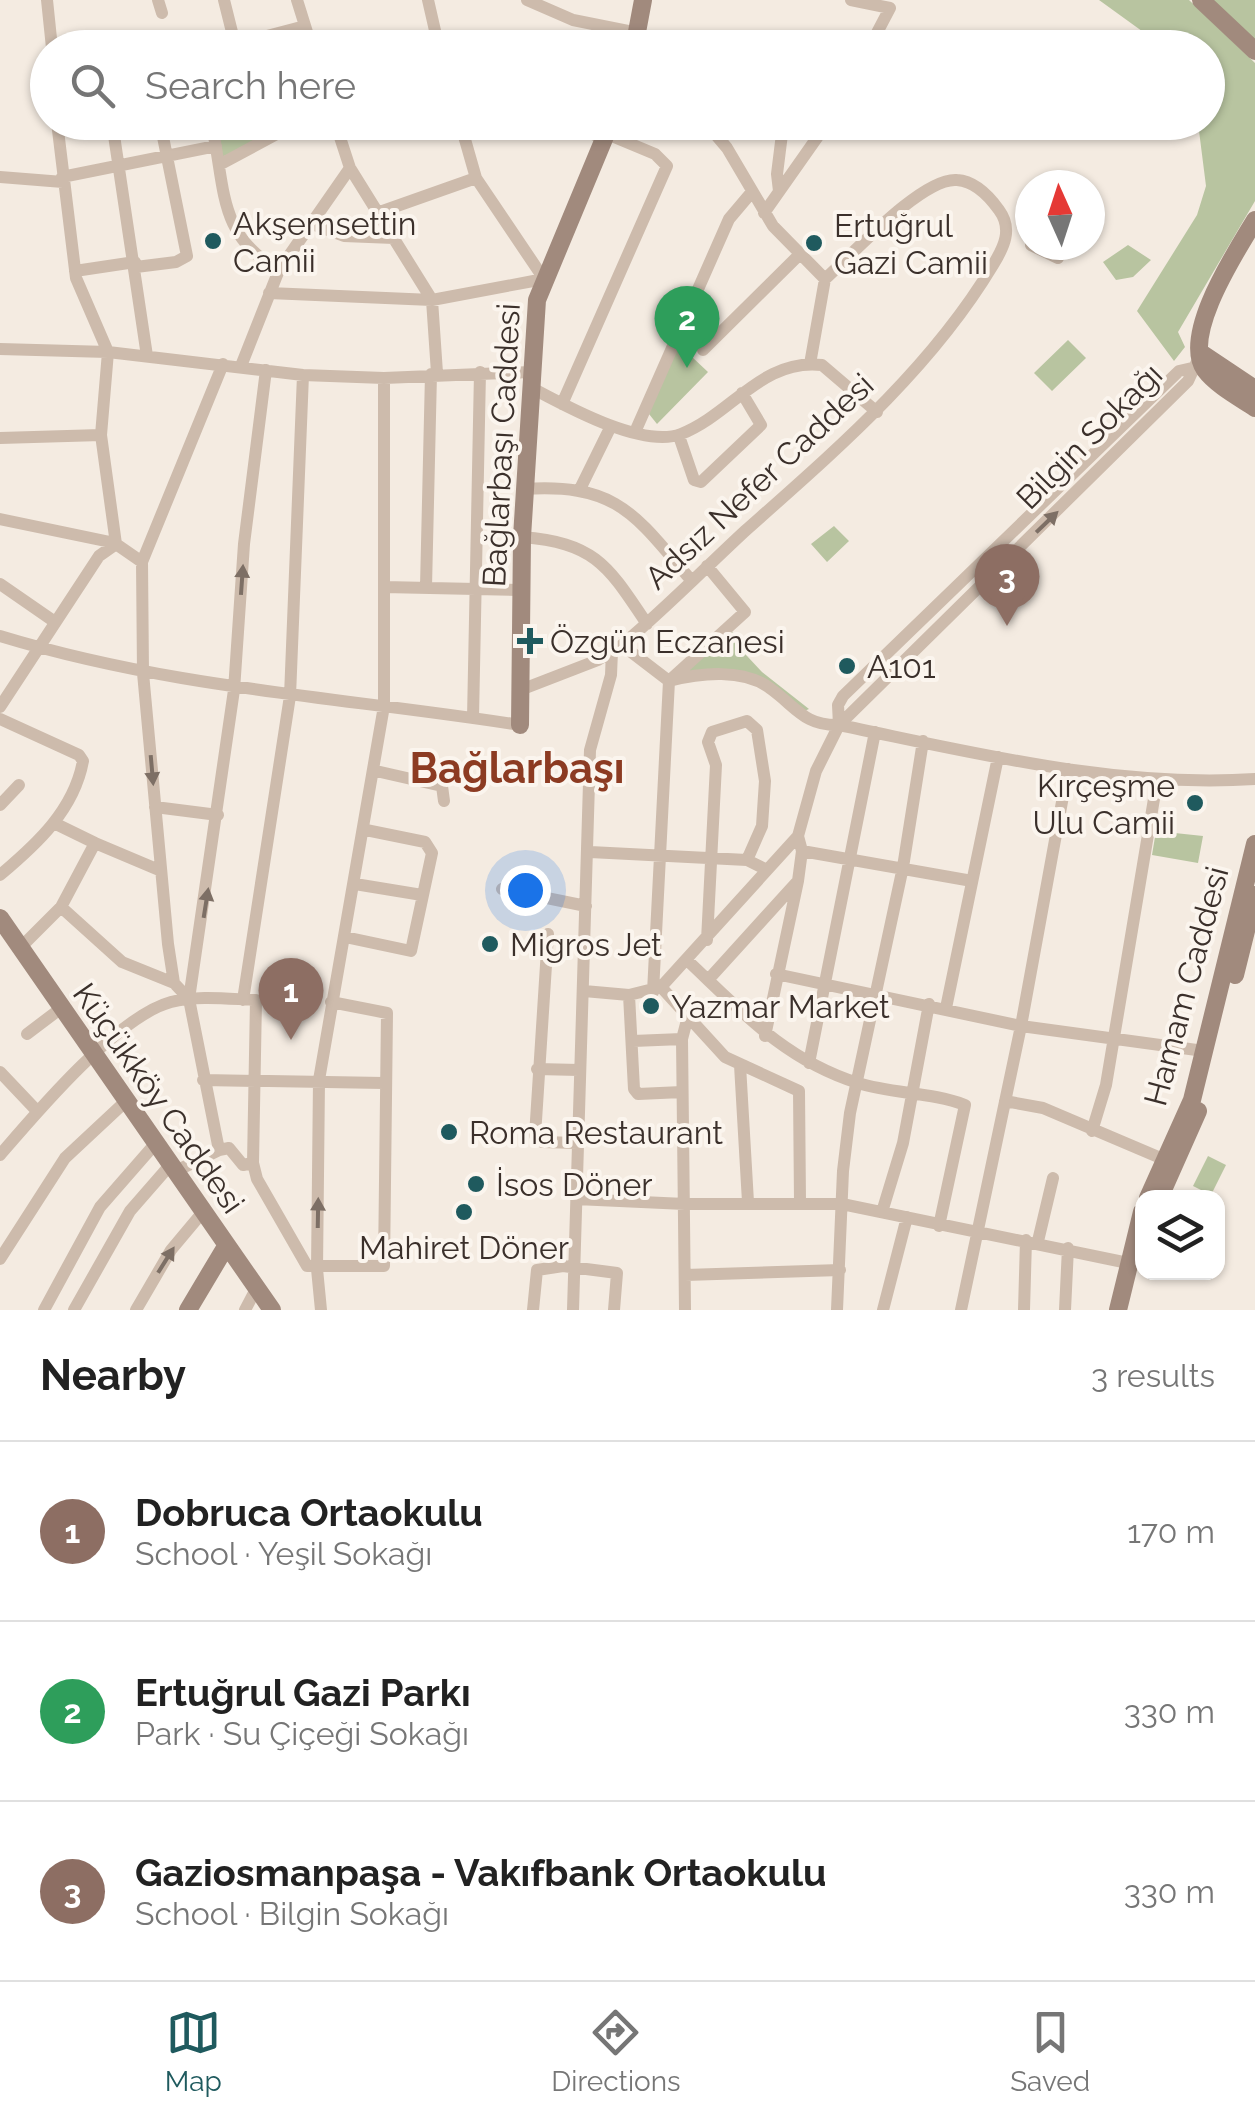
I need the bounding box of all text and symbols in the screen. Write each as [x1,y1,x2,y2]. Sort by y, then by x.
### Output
search box [30,30,1225,140]
icon: search [65,58,120,113]
text: Search here [145,63,356,108]
north arrow [1015,170,1105,260]
place label: Akşemsettin Camii [233,205,416,279]
place label: Ertuğrul Gazi Camii [834,207,988,281]
marker: Akşemsettin Camii [202,230,224,252]
marker: Ertuğrul Gazi Camii [803,232,825,254]
pin: 2 [654,286,720,368]
street label: Bağlarbaşı Caddesi [475,302,527,588]
street label: Bilgin Sokağı [1009,356,1169,516]
street label: Adsız Nefer Caddesi [637,366,881,596]
one-way arrow [1034,510,1058,534]
pin: 3 [974,544,1040,626]
one-way arrow [234,563,250,595]
place label: Özgün Eczanesi [550,623,785,660]
marker: Özgün Eczanesi [519,630,541,652]
place label: A101 [867,648,936,685]
marker: A101 [836,655,858,677]
district label: Bağlarbaşı [409,744,625,793]
one-way arrow [144,755,160,787]
place label: Kırçeşme Ulu Camii [1032,767,1175,841]
marker: Kırçeşme Ulu Camii [1184,792,1206,814]
street label: Hamam Caddesi [1136,863,1236,1109]
your location [500,865,551,916]
one-way arrow [198,886,214,918]
place label: Migros Jet [510,926,662,963]
marker: Migros Jet [479,933,501,955]
pin: 1 [258,958,324,1040]
street label: Küçükköy Caddesi [66,976,252,1220]
place label: Yazmar Market [671,988,890,1025]
marker: Yazmar Market [640,995,662,1017]
place label: Roma Restaurant [469,1114,723,1151]
marker: Roma Restaurant [438,1121,460,1143]
place label: İsos Döner [496,1166,652,1203]
marker: İsos Döner [465,1173,487,1195]
map controls [1135,1190,1225,1280]
button: layers [1135,1190,1225,1280]
one-way arrow [310,1196,326,1228]
marker: Mahiret Döner [453,1201,475,1223]
place label: Mahiret Döner [359,1229,569,1266]
one-way arrow [156,1246,175,1273]
text: Nearby [40,1351,186,1400]
text: 3 results [1091,1357,1215,1394]
text: Dobruca Ortaokulu [135,1490,483,1535]
text: 1 [65,1513,80,1550]
text: 170 m [1127,1513,1215,1550]
text: School · Yeşil Sokağı [135,1535,432,1572]
text: Ertuğrul Gazi Parkı [135,1670,471,1715]
text: 2 [63,1693,82,1730]
text: 330 m [1124,1693,1215,1730]
text: Park · Su Çiçeği Sokağı [135,1715,469,1752]
text: Gaziosmanpaşa - Vakıfbank Ortaokulu [135,1850,826,1895]
text: 3 [64,1873,81,1910]
text: 330 m [1124,1873,1215,1910]
text: School · Bilgin Sokağı [135,1895,449,1932]
tab: Map [165,2005,222,2098]
tab: Directions [551,2005,681,2098]
tab: Saved [1010,2005,1090,2098]

